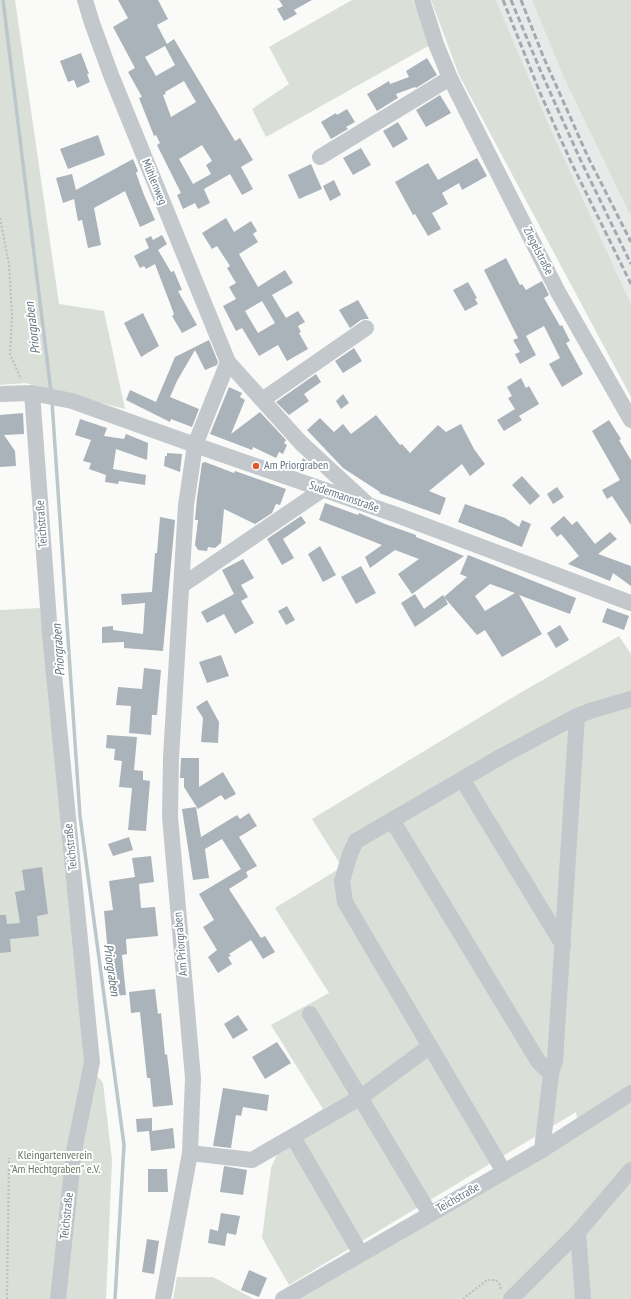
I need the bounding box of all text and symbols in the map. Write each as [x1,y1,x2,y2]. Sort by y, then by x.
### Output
street label: Mühlenweg [138,157,170,207]
street label: Ziegelstraße [520,225,556,277]
water label: Priorgraben [22,301,44,355]
place label: Am Priorgraben [264,459,328,473]
marker: Am Priorgraben [251,461,261,471]
street label: Sudermannstraße [307,478,381,516]
street label: Teichstraße [33,500,51,548]
water label: Priorgraben [49,623,69,677]
street label: Teichstraße [61,823,81,871]
street label: Am Priorgraben [171,911,191,977]
water label: Priorgraben [100,943,122,997]
park label: Kleingartenverein "Am Hechtgraben" e.V. [10,1149,100,1177]
street label: Teichstraße [434,1180,482,1216]
street label: Teichstraße [57,1192,77,1240]

